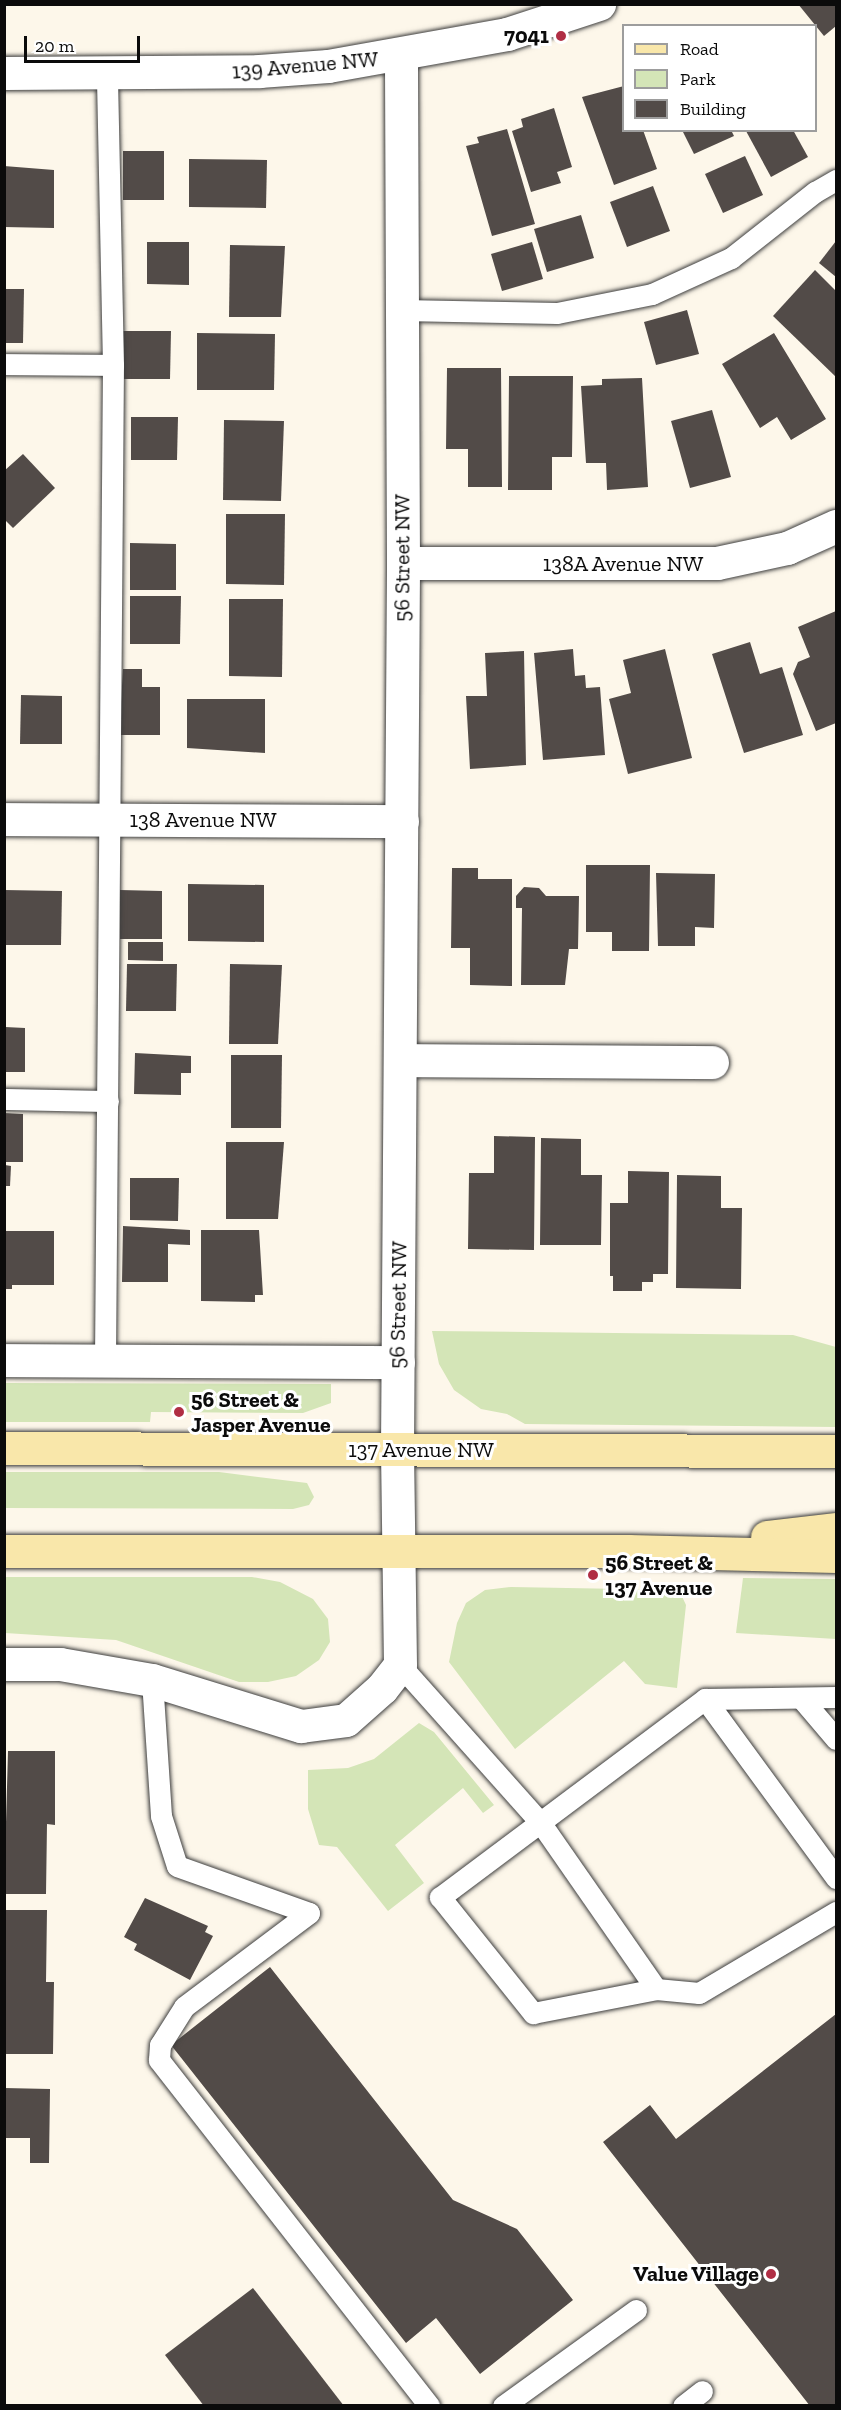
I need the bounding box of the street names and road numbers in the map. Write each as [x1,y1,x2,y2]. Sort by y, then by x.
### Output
street label: 139 Avenue NW [230,45,380,85]
street label: 56 Street NW [389,494,415,622]
street label: 138A Avenue NW [542,551,704,577]
street label: 138 Avenue NW [129,807,277,833]
street label: 56 Street NW [384,1241,412,1369]
street label: 137 Avenue NW [348,1437,494,1463]

